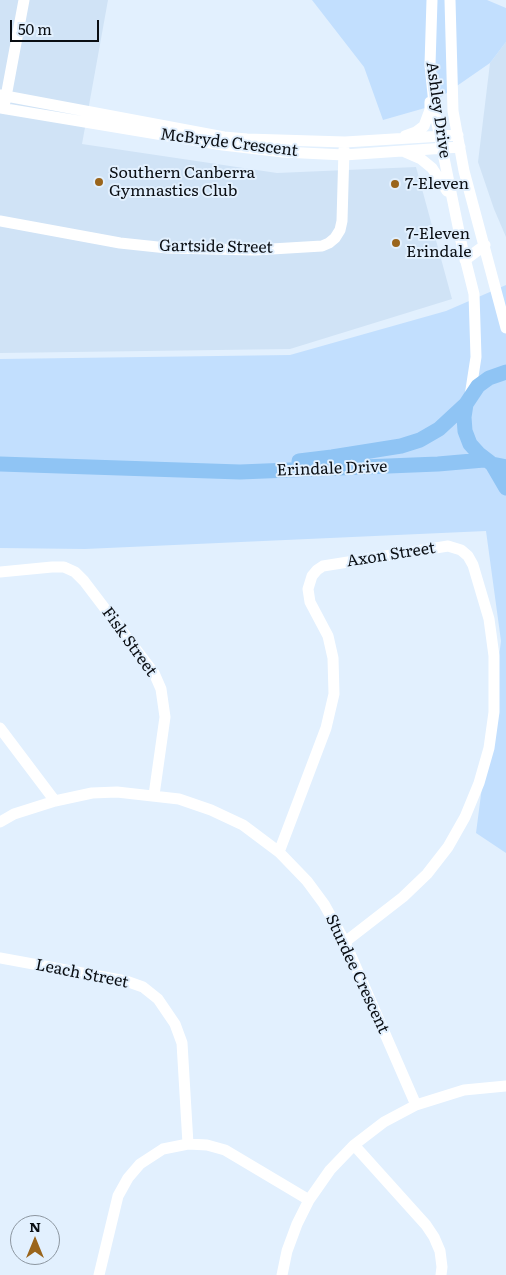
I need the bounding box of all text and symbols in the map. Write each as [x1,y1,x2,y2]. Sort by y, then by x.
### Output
scale bar [12,10,101,42]
text: 50 m [18,17,52,40]
street label: Ashley Drive [422,60,454,160]
street label: McBryde Crescent [159,125,299,161]
place label: Southern Canberra Gymnastics Club [109,163,255,201]
place label: 7-Eleven [405,174,469,194]
marker: Southern Canberra Gymnastics Club [93,176,105,188]
marker: 7-Eleven [389,178,401,190]
place label: 7-Eleven Erindale [406,224,472,262]
street label: Gartside Street [159,236,273,258]
marker: 7-Eleven Erindale [390,237,402,249]
street label: Erindale Drive [276,457,388,481]
street label: Axon Street [345,539,437,571]
street label: Fisk Street [97,604,161,680]
street label: Sturdee Crescent [321,911,393,1037]
street label: Leach Street [34,956,130,992]
north arrow [10,1215,60,1265]
text: N [29,1216,41,1236]

